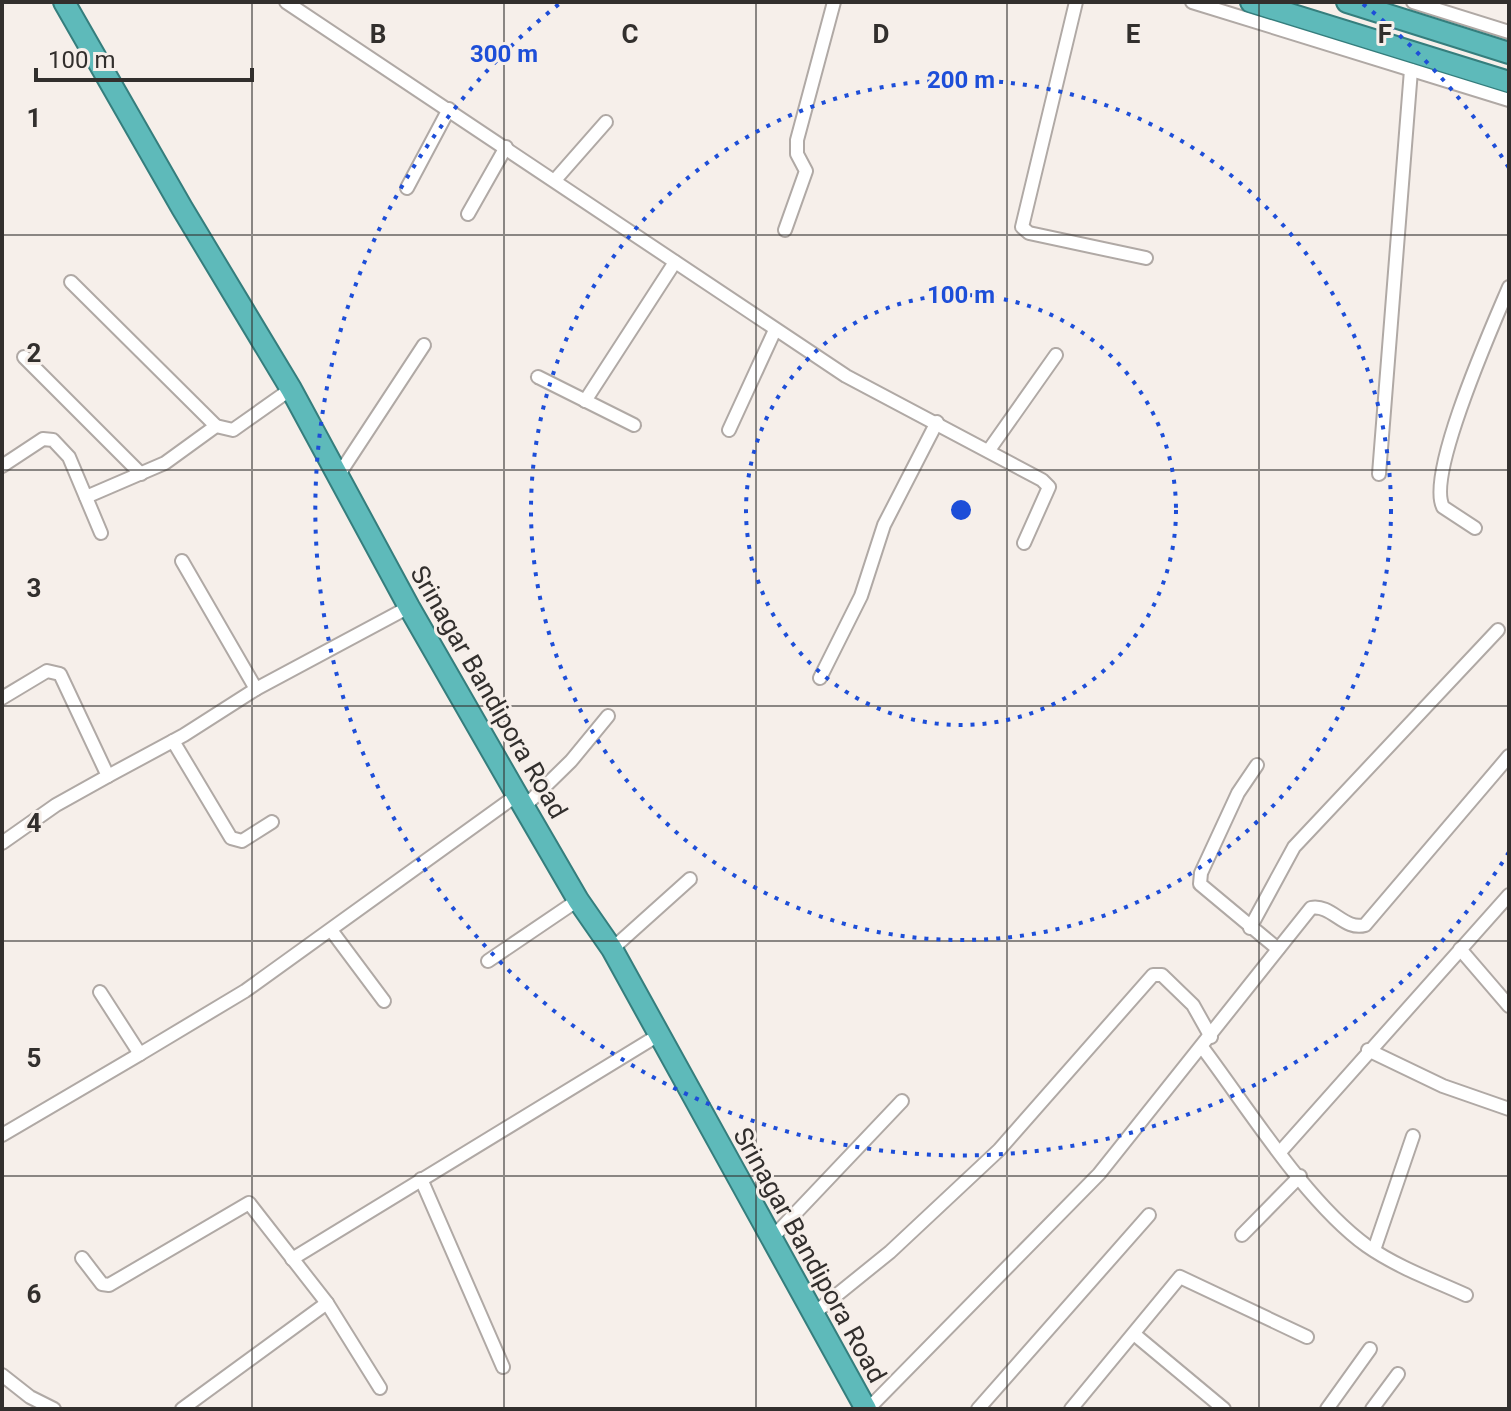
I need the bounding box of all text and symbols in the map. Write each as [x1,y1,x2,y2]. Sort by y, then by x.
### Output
text: B [370,19,386,49]
text: C [621,19,639,49]
text: D [873,19,889,49]
text: E [1126,19,1141,49]
text: F [1378,19,1392,49]
scale bar [36,32,252,82]
text: 300 m [470,40,538,68]
text: 100 m [48,46,115,74]
text: 200 m [927,66,995,94]
text: 1 [27,103,41,133]
text: 100 m [927,281,995,309]
text: 2 [27,338,41,368]
centre of rings [947,496,975,524]
street label: Srinagar Bandipora Road [404,560,574,824]
text: 3 [27,573,41,603]
text: 4 [27,808,42,838]
text: 5 [27,1043,41,1073]
street label: Srinagar Bandipora Road [727,1122,893,1388]
text: 6 [27,1279,42,1309]

